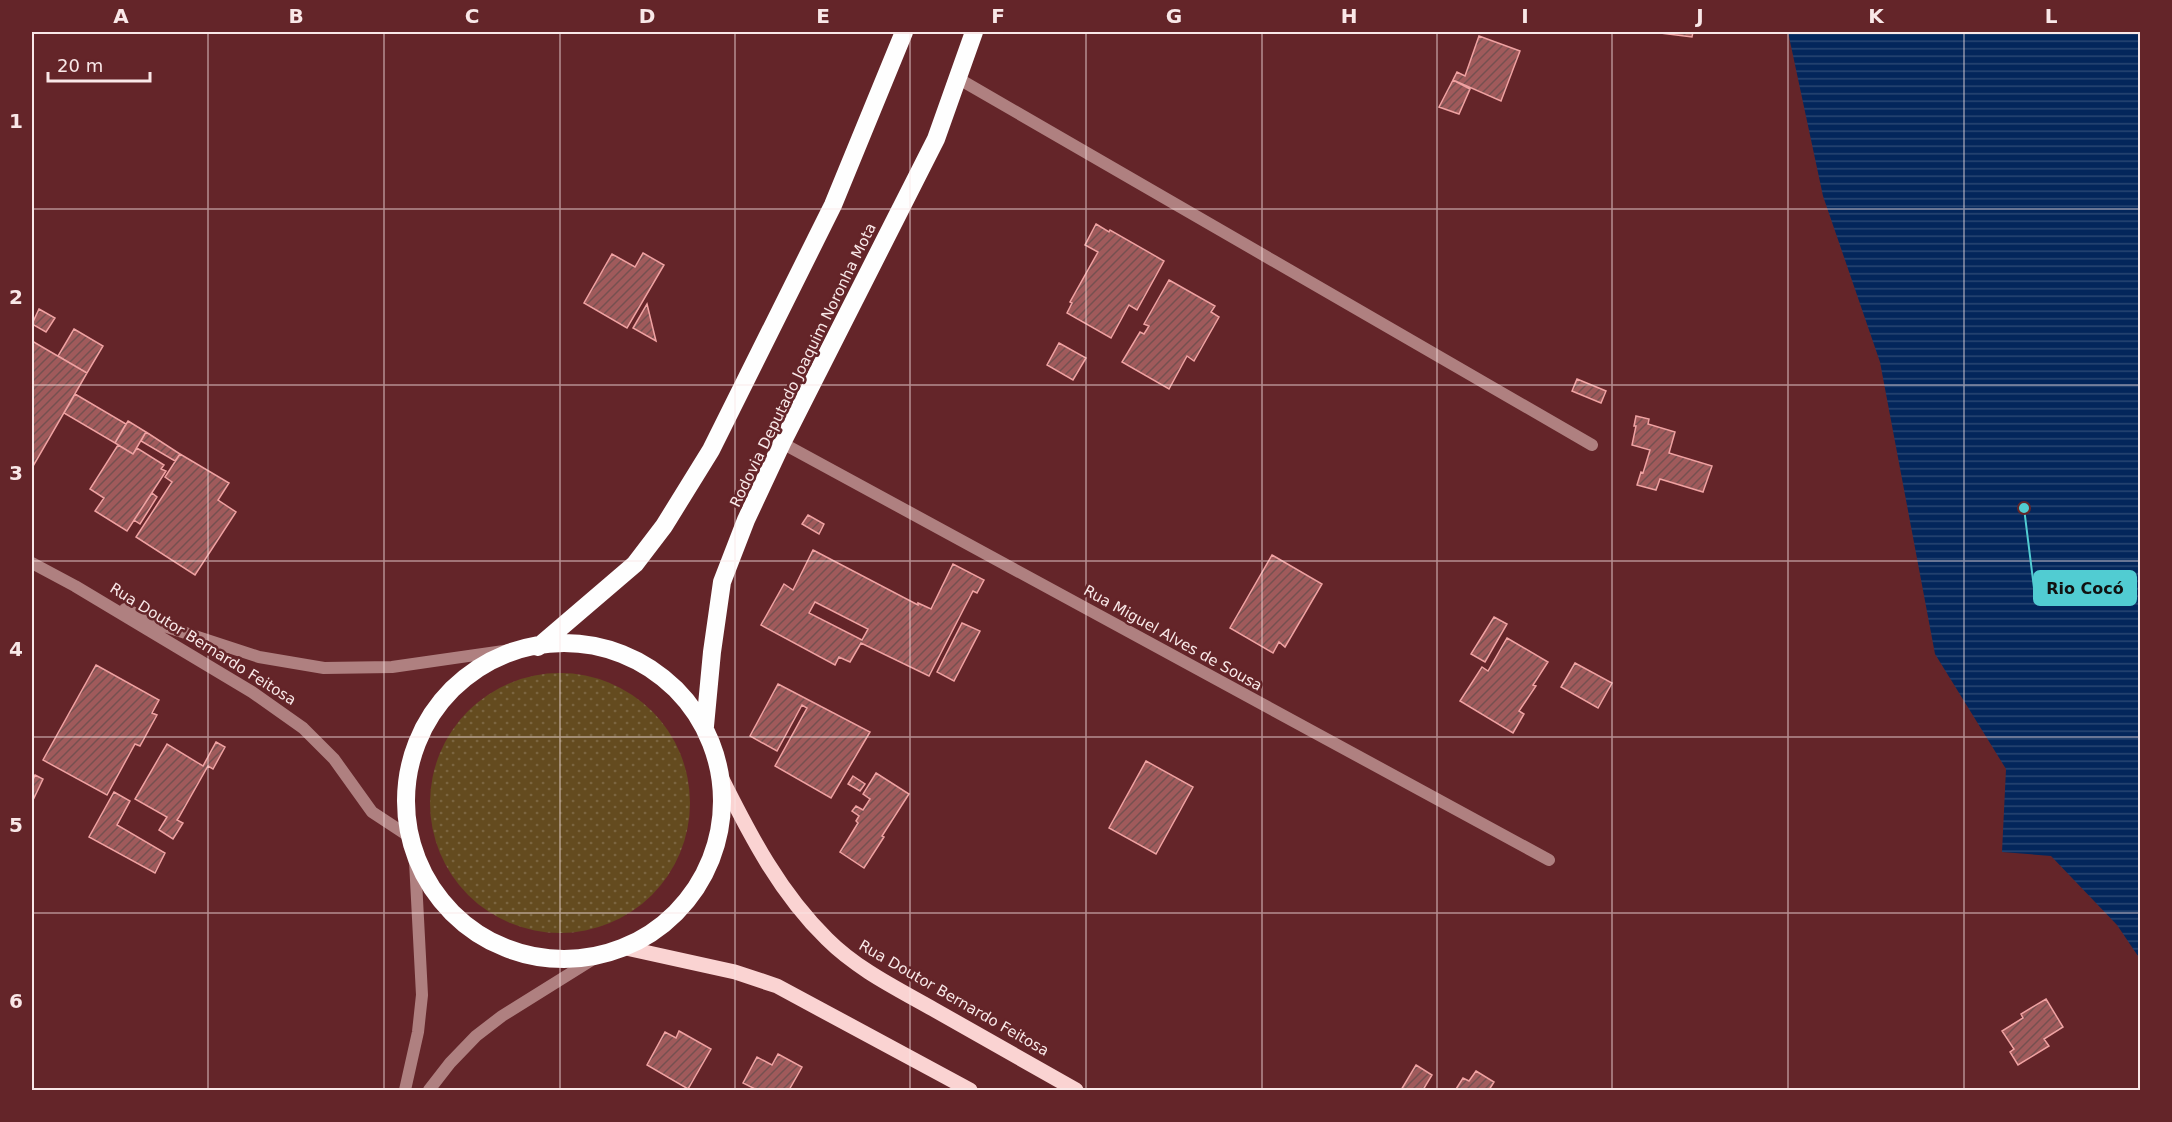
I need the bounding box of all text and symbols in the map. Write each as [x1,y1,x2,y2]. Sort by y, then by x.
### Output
text: A [113,4,129,28]
text: B [288,4,304,28]
text: C [465,4,479,28]
text: D [639,4,655,28]
text: E [816,4,830,28]
text: F [991,4,1005,28]
text: G [1166,4,1182,28]
text: H [1341,4,1357,28]
text: I [1521,4,1529,28]
text: J [1694,4,1704,28]
text: K [1868,4,1885,28]
text: L [2045,4,2058,28]
scale bar [48,45,150,83]
text: 20 m [57,55,103,76]
text: 1 [9,109,23,133]
street label: Rodovia Deputado Joaquim Noronha Mota [726,220,880,510]
text: 2 [9,285,23,309]
text: 3 [9,461,23,485]
callout: Rio Cocó [2034,571,2136,605]
street label: Rua Doutor Bernardo Feitosa [107,579,299,709]
text: Rio Cocó [2046,579,2124,598]
street label: Rua Miguel Alves de Sousa [1081,581,1265,695]
text: 4 [9,637,23,661]
text: 5 [9,813,23,837]
street label: Rua Doutor Bernardo Feitosa [856,936,1052,1060]
text: 6 [9,989,23,1013]

